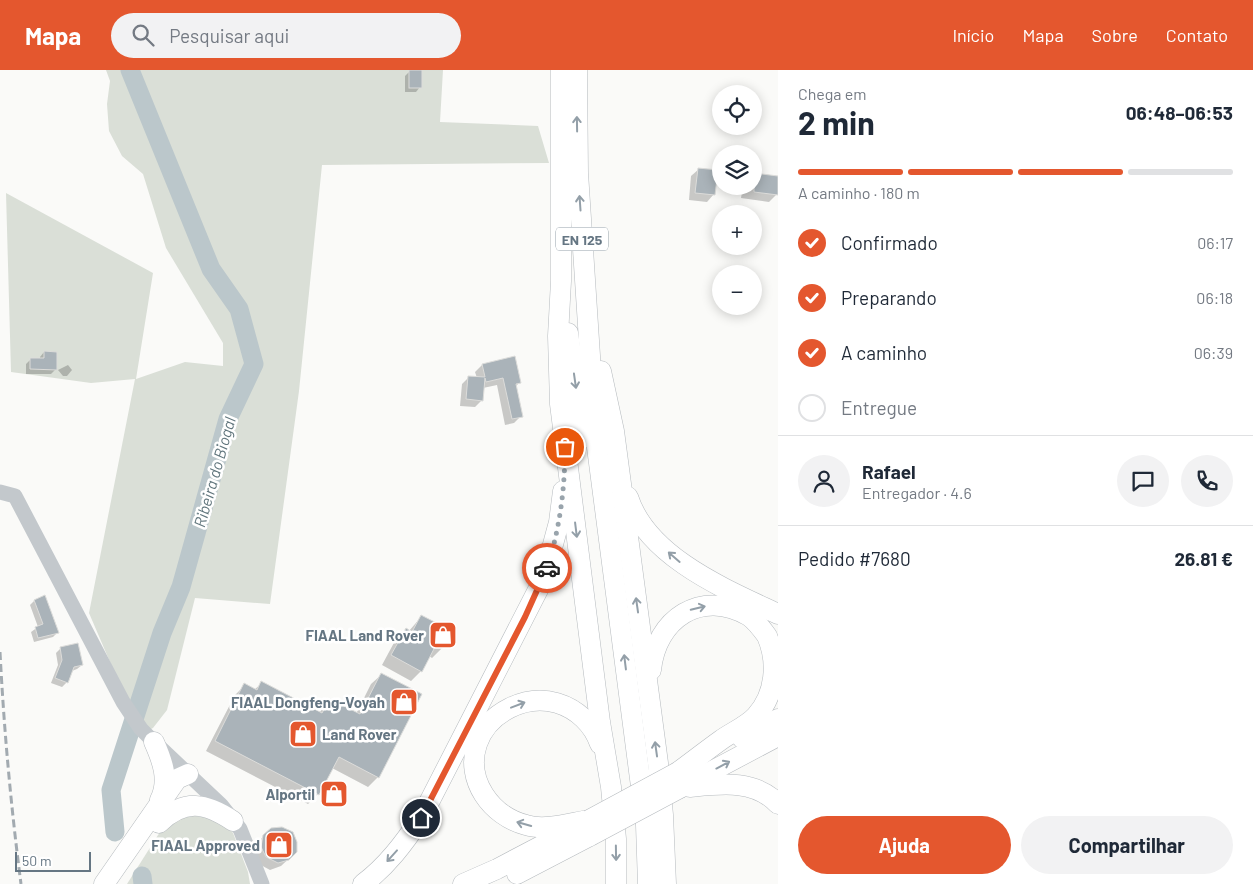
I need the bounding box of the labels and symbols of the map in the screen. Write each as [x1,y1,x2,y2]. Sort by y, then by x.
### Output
one-way arrow [573,117,582,133]
one-way arrow [575,195,584,211]
road number: EN 125 [556,227,608,250]
one-way arrow [571,373,581,389]
water label: Ribeira do Biogal [189,414,239,529]
pin [544,426,586,468]
one-way arrow [571,521,581,537]
courier [522,543,572,593]
one-way arrow [668,551,681,562]
one-way arrow [631,597,641,613]
one-way arrow [690,603,706,612]
shop icon: FIAAL Land Rover [428,620,458,650]
place label: FIAAL Land Rover [306,626,424,644]
one-way arrow [620,654,630,670]
shop icon: FIAAL Dongfeng-Voyah [389,687,419,717]
place label: FIAAL Dongfeng-Voyah [231,693,385,711]
one-way arrow [510,700,525,709]
shop icon: Land Rover [288,719,318,749]
place label: Land Rover [322,725,397,743]
one-way arrow [651,742,661,758]
one-way arrow [716,760,730,770]
shop icon: Alportil [319,779,349,809]
place label: Alportil [265,785,315,803]
pin [400,797,442,839]
one-way arrow [517,818,533,828]
shop icon: FIAAL Approved [264,830,294,860]
place label: FIAAL Approved [151,836,260,854]
one-way arrow [611,844,621,861]
scale bar [15,849,91,872]
one-way arrow [386,850,398,863]

